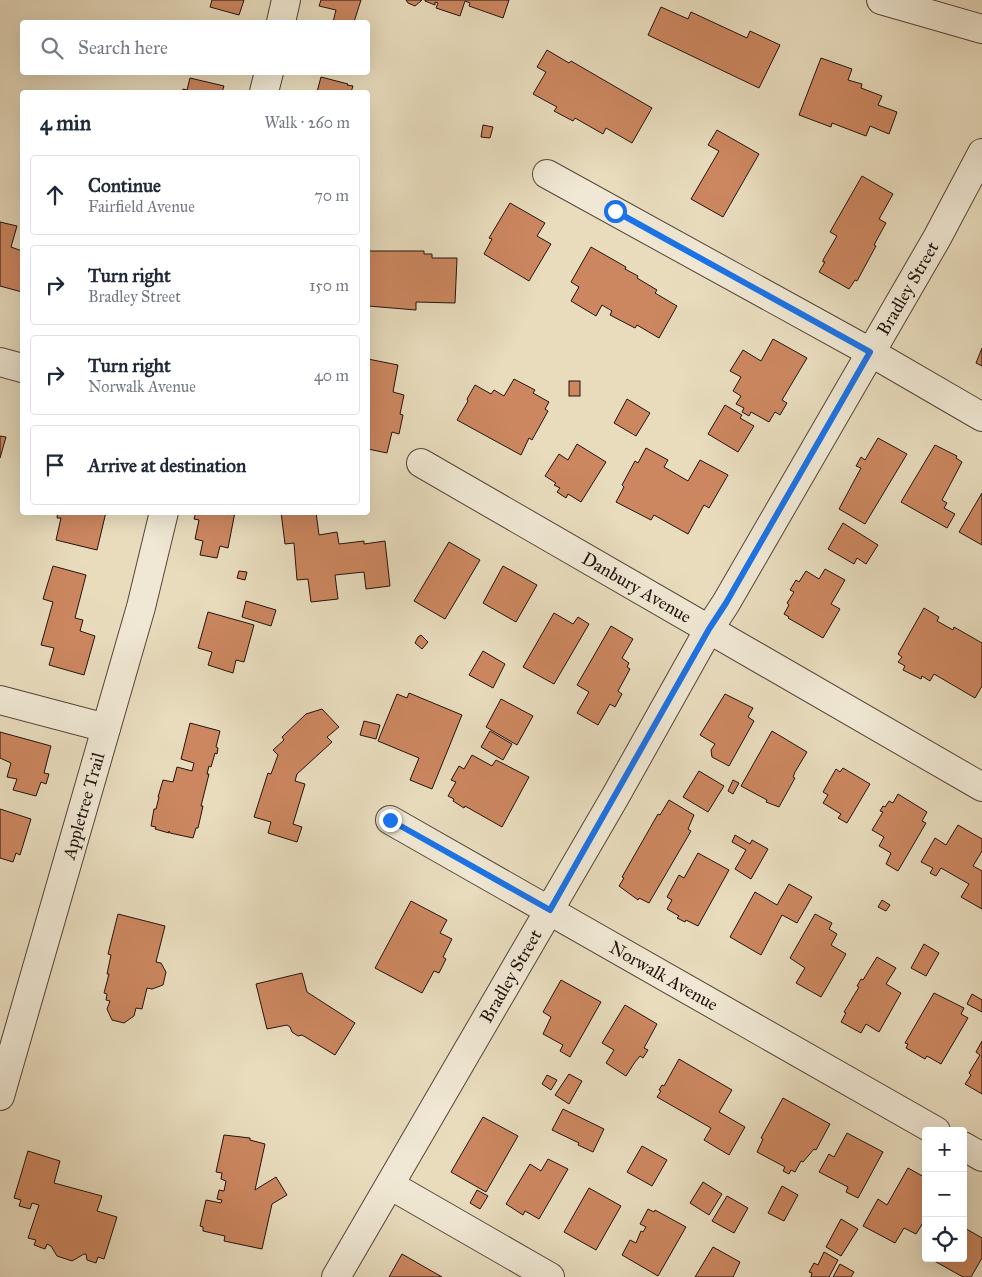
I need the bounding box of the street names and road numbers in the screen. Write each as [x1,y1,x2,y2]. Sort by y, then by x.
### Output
street label: Bradley Street [872,237,944,339]
street label: Danbury Avenue [578,547,695,628]
street label: Appletree Trail [58,750,110,863]
street label: Bradley Street [475,925,547,1027]
street label: Norwalk Avenue [605,936,722,1016]

